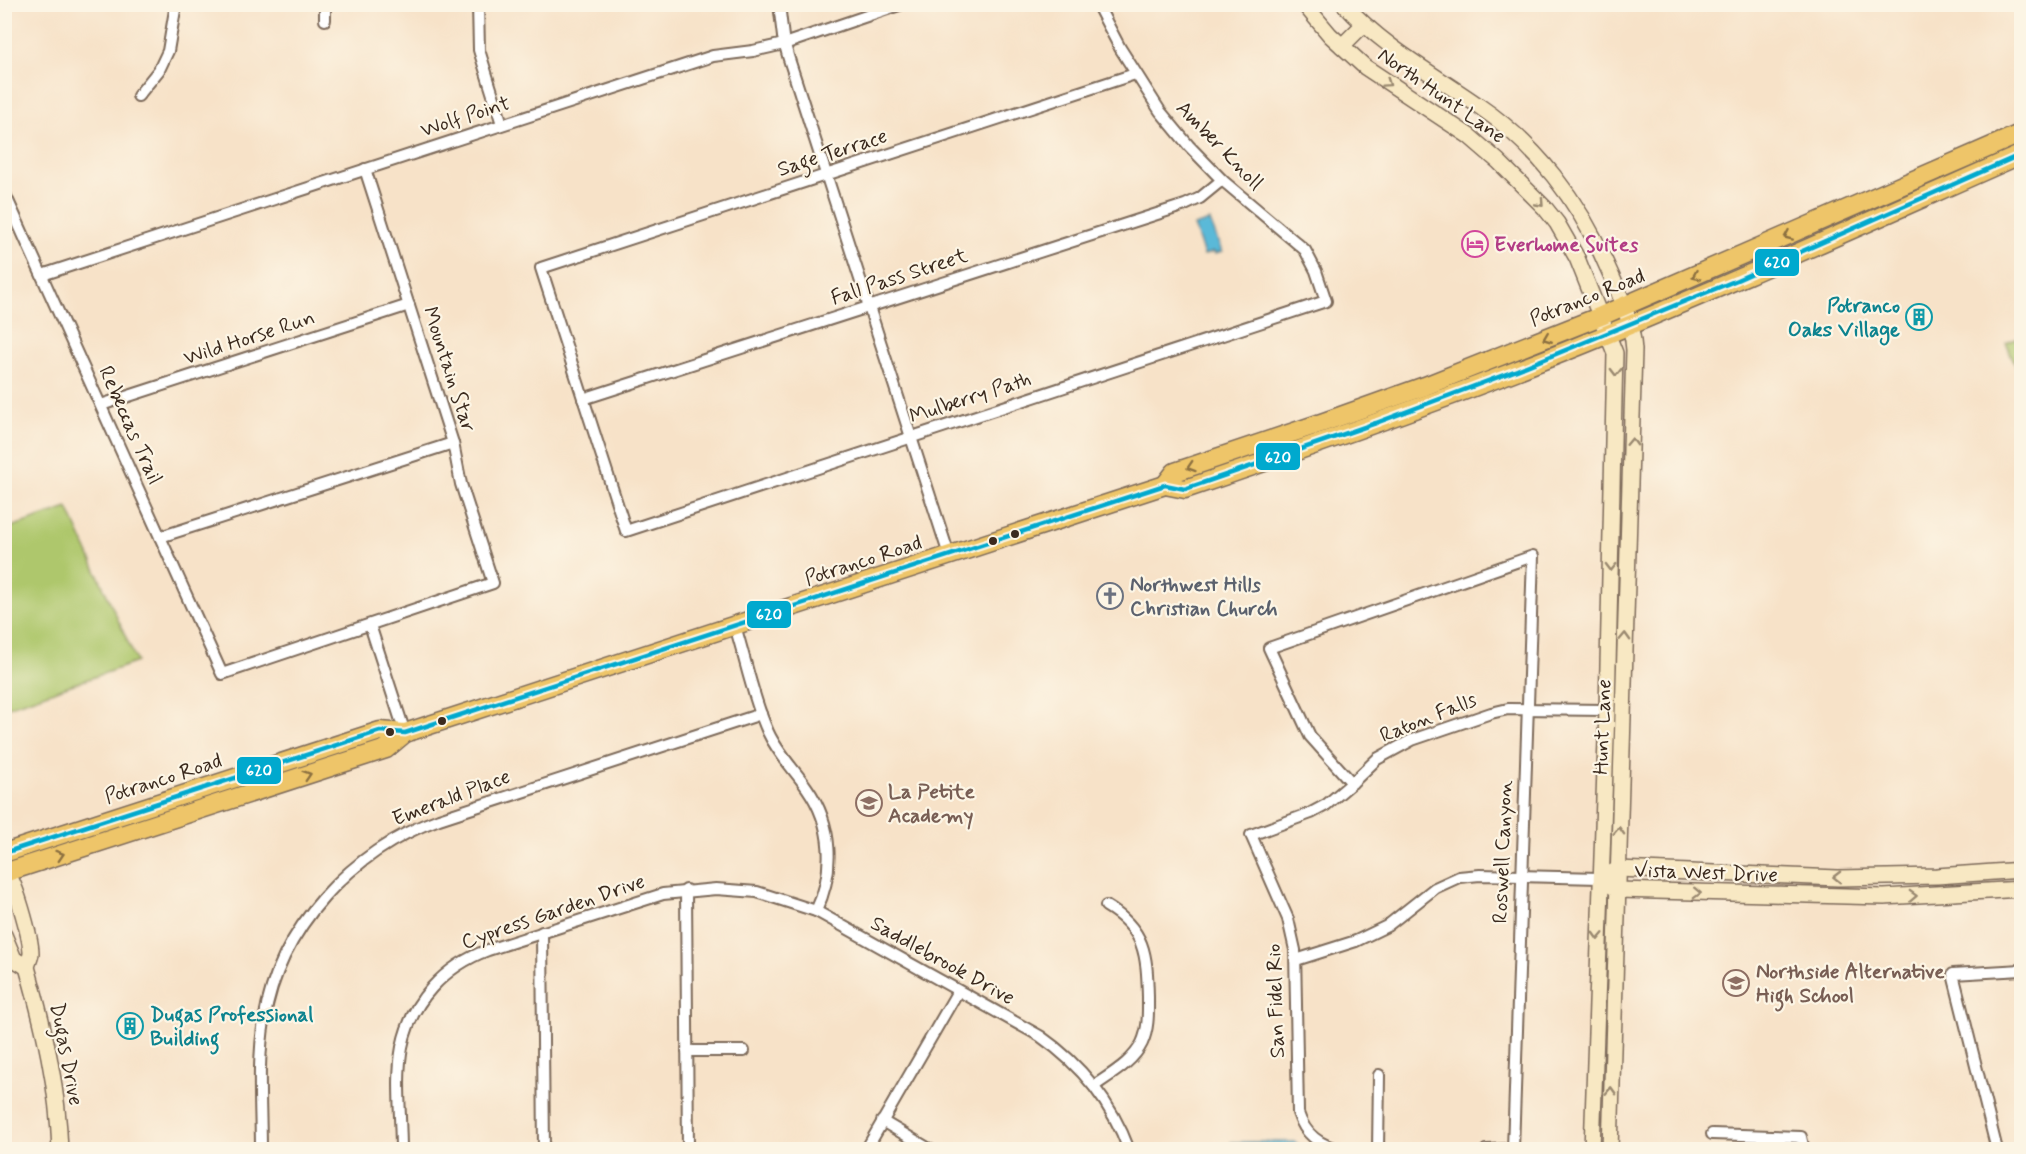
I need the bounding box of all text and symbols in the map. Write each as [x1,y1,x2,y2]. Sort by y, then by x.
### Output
street label: North Hunt Lane [1372,41,1511,150]
one-way arrow [1381,76,1392,87]
street label: Wolf Point [417,89,514,145]
street label: Amber Knoll [1169,95,1269,197]
street label: Sage Terrace [774,122,891,186]
one-way arrow [1533,196,1544,206]
hotel icon: Everhome Suites [1460,229,1490,259]
one-way arrow [1783,229,1794,241]
place label: Everhome Suites [1494,231,1639,259]
street label: Fall Pass Street [827,241,972,312]
line badge: 620 [1754,248,1800,277]
text: 620 [1764,253,1790,274]
street label: Potranco Road [1526,262,1649,334]
one-way arrow [1692,269,1703,281]
place label: Potranco Oaks Village [1788,292,1900,346]
building icon: Potranco Oaks Village [1904,302,1934,332]
street label: Mountain Star [416,303,483,436]
street label: Wild Horse Run [180,304,318,372]
one-way arrow [1542,331,1553,343]
street label: Rebeccas Trail [91,362,169,489]
street label: Mulberry Path [906,365,1035,431]
one-way arrow [1609,368,1622,377]
one-way arrow [1625,437,1638,446]
line badge: 620 [1255,442,1301,471]
text: 620 [1265,448,1291,469]
one-way arrow [1186,460,1197,472]
unlabelled marker [1009,528,1021,540]
street label: Potranco Road [801,529,926,593]
unlabelled marker [987,535,999,547]
one-way arrow [1604,563,1617,572]
place label: Northwest Hills Christian Church [1130,571,1278,623]
church icon: Northwest Hills Christian Church [1095,581,1125,611]
line badge: 620 [746,600,792,629]
text: 620 [756,605,782,626]
one-way arrow [1619,632,1632,641]
street label: Hunt Lane [1587,679,1619,775]
street label: Raton Falls [1376,686,1481,750]
unlabelled marker [436,715,448,727]
unlabelled marker [384,726,396,738]
street label: Potranco Road [101,747,226,811]
line badge: 620 [236,756,282,785]
text: 620 [246,761,272,782]
street label: Emerald Place [388,763,514,833]
one-way arrow [301,769,312,782]
place label: La Petite Academy [888,778,975,830]
street label: Roswell Canyon [1487,779,1520,924]
school or university icon: La Petite Academy [854,788,884,818]
one-way arrow [1613,827,1626,836]
one-way arrow [54,850,65,862]
street label: Vista West Drive [1634,856,1778,890]
street label: Cypress Garden Drive [458,867,649,957]
one-way arrow [1833,871,1842,884]
one-way arrow [1692,886,1701,899]
one-way arrow [1908,890,1917,903]
street label: Saddlebrook Drive [865,910,1020,1012]
one-way arrow [1592,932,1605,941]
street label: San Fidel Rio [1260,943,1292,1059]
place label: Northside Alternative High School [1756,958,1945,1012]
school or university icon: Northside Alternative High School [1721,968,1751,998]
street label: Dugas Drive [40,1000,90,1108]
place label: Dugas Professional Building [150,1001,313,1055]
building icon: Dugas Professional Building [115,1011,145,1041]
one-way arrow [1605,1087,1618,1096]

